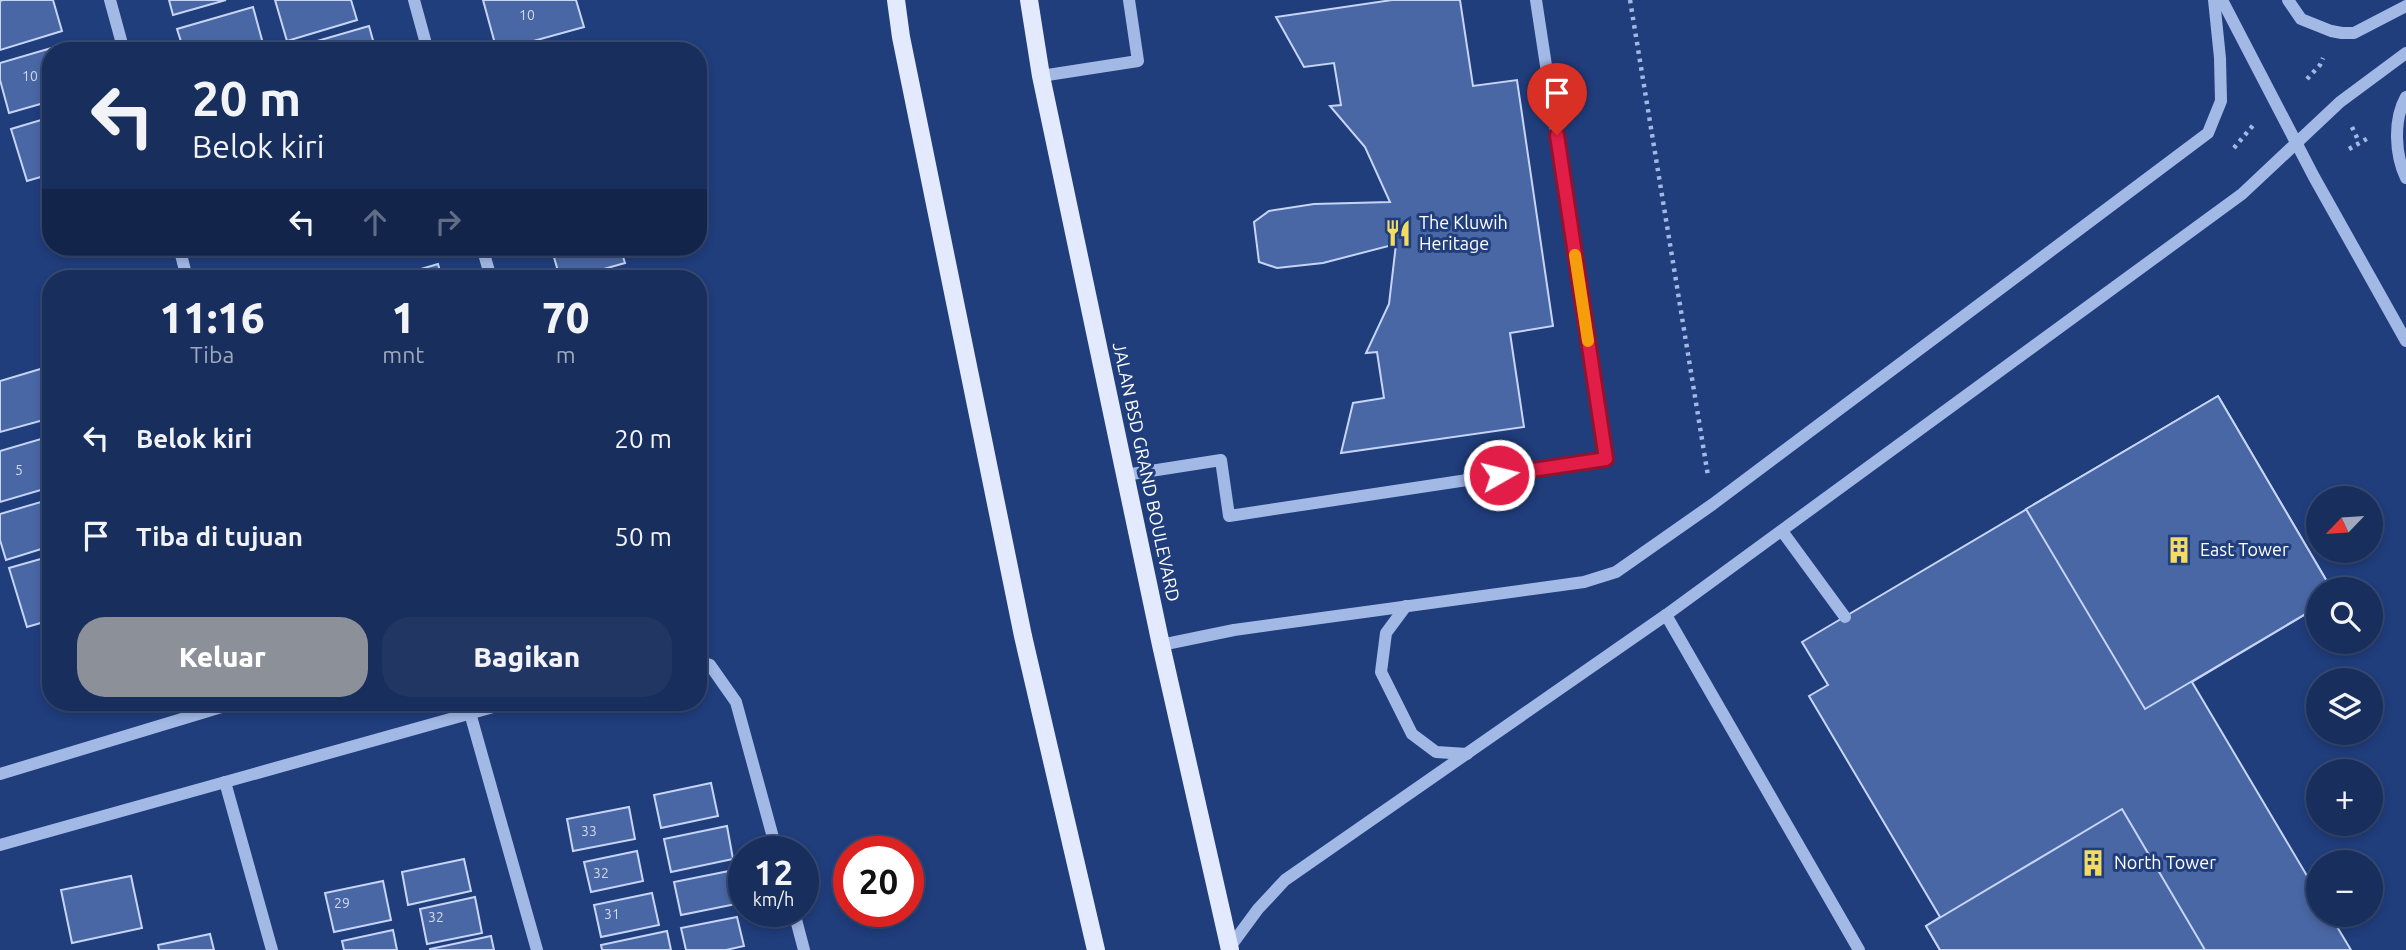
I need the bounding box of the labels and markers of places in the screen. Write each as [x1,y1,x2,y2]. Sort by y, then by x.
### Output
pin [1527,63,1587,135]
place label: The Kluwih Heritage [1419,212,1508,253]
restaurant icon: The Kluwih Heritage [1383,218,1413,248]
building icon: East Tower [2164,535,2194,565]
place label: East Tower [2200,539,2289,559]
building icon: North Tower [2078,848,2108,878]
place label: North Tower [2114,852,2216,872]

